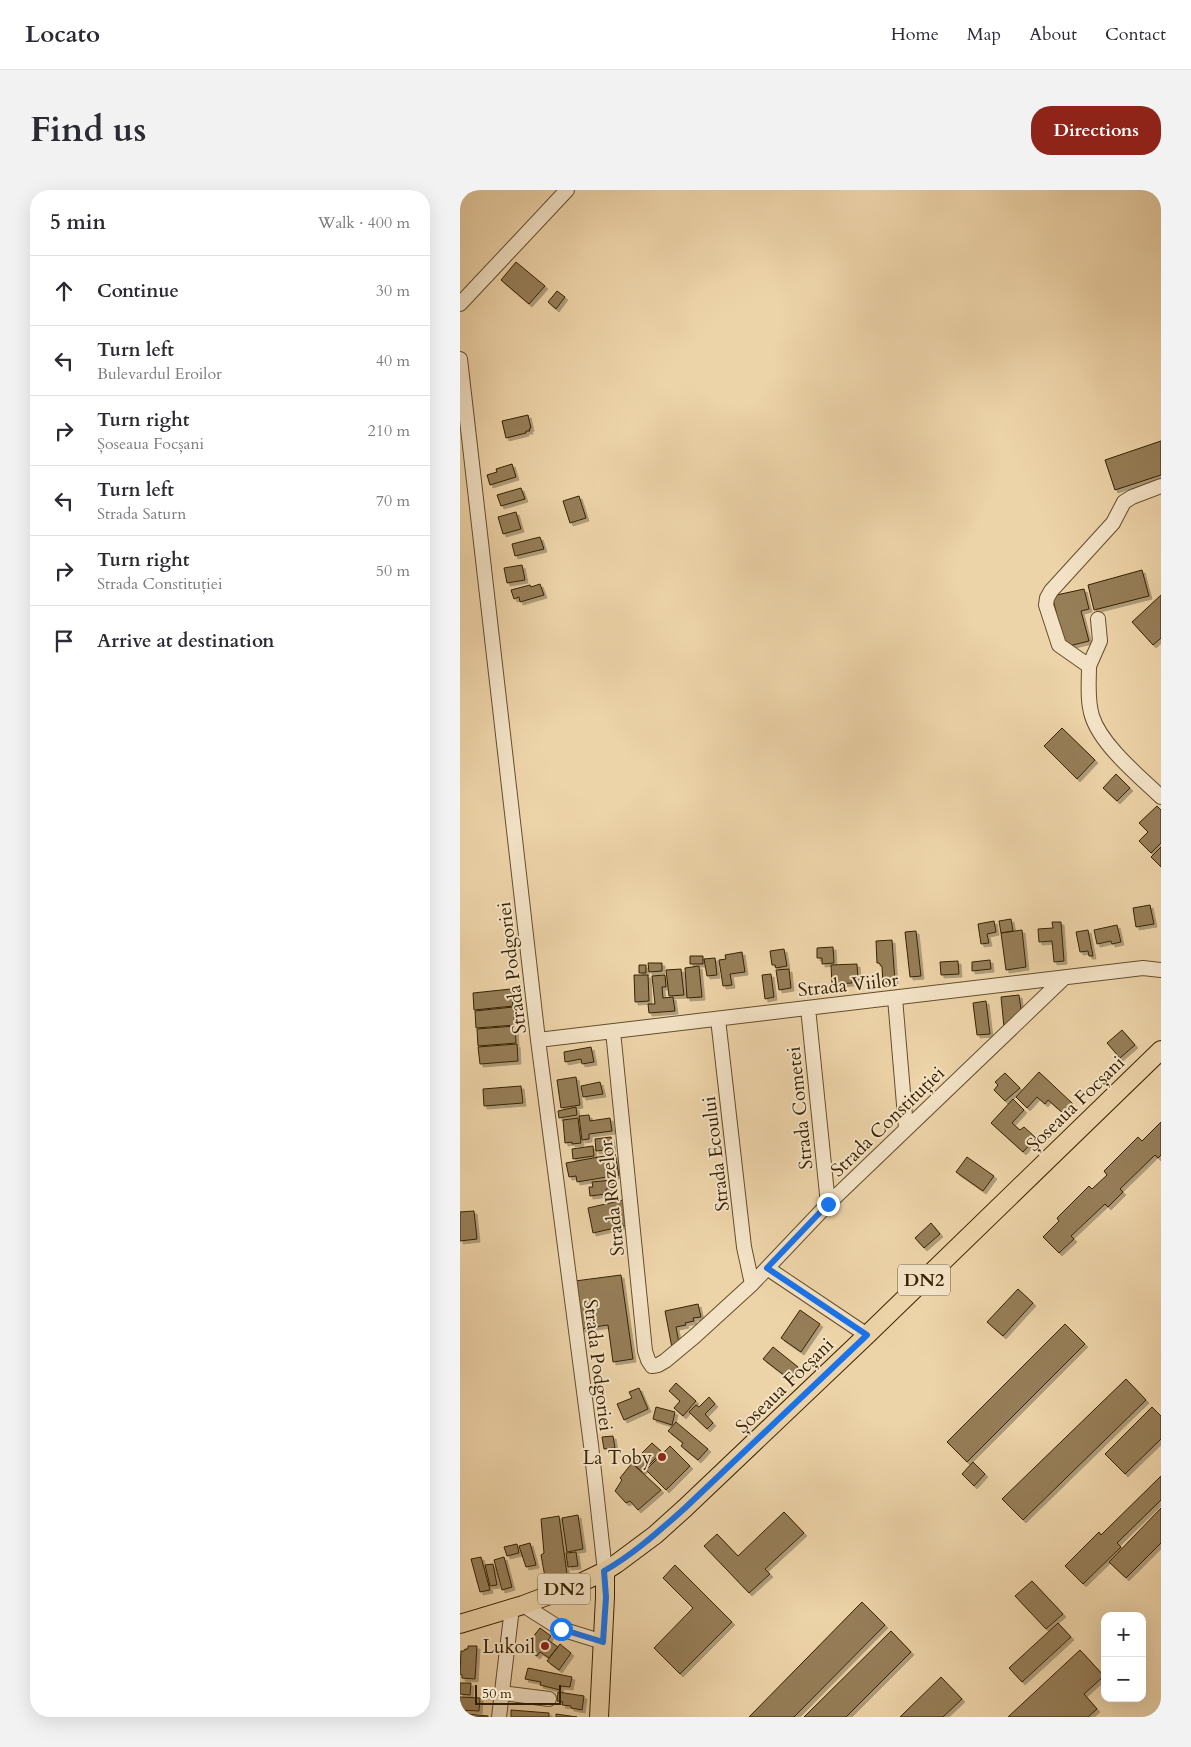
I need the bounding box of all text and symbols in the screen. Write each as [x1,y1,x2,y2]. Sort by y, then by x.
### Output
text: Locato [25,18,100,51]
text: Home [891,22,939,47]
text: Map [967,22,1001,47]
text: About [1029,22,1077,47]
text: Contact [1105,22,1166,47]
text: Find us [30,106,146,154]
button: Directions [1031,106,1161,155]
text: 5 min [50,208,106,237]
text: Walk · 400 m [318,212,410,234]
icon: ahead [50,277,78,305]
text: Continue [97,278,179,304]
text: 30 m [376,280,410,302]
text: Turn left [97,337,174,363]
icon: left [50,347,78,375]
text: 40 m [376,350,410,372]
text: Bulevardul Eroilor [97,363,222,385]
text: Turn right [97,407,189,433]
icon: right [50,417,78,445]
text: 210 m [368,420,410,442]
text: Șoseaua Focșani [97,433,204,455]
text: Turn left [97,477,174,503]
icon: left [50,487,78,515]
text: 70 m [376,490,410,512]
text: Strada Saturn [97,503,186,525]
text: Turn right [97,547,189,573]
icon: right [50,557,78,585]
text: 50 m [376,560,410,582]
text: Strada Constituției [97,573,223,595]
icon: arrive [50,627,78,655]
text: Arrive at destination [97,628,274,654]
street label: Strada Podgoriei [491,900,533,1035]
street label: Strada Viilor [797,967,900,1003]
street label: Strada Cometei [781,1045,819,1171]
street label: Șoseaua Focșani [1021,1050,1130,1157]
street label: Strada Constituției [825,1061,950,1183]
street label: Strada Ecoului [696,1095,736,1213]
street label: Strada Rozelor [593,1138,631,1257]
route end [817,1193,840,1216]
road number: DN2 [898,1264,950,1296]
street label: Strada Podgoriei [577,1298,619,1433]
street label: Șoseaua Focșani [730,1332,839,1439]
place label: La Toby [583,1445,652,1471]
marker: La Toby [656,1451,668,1463]
road number: DN2 [538,1574,590,1605]
map controls [1101,1612,1146,1702]
button: + [1101,1612,1146,1657]
route start [550,1618,573,1641]
place label: Lukoil [482,1634,535,1660]
marker: Lukoil [539,1640,551,1652]
button: − [1101,1657,1146,1702]
scale bar [475,1682,561,1705]
text: 50 m [482,1684,512,1703]

